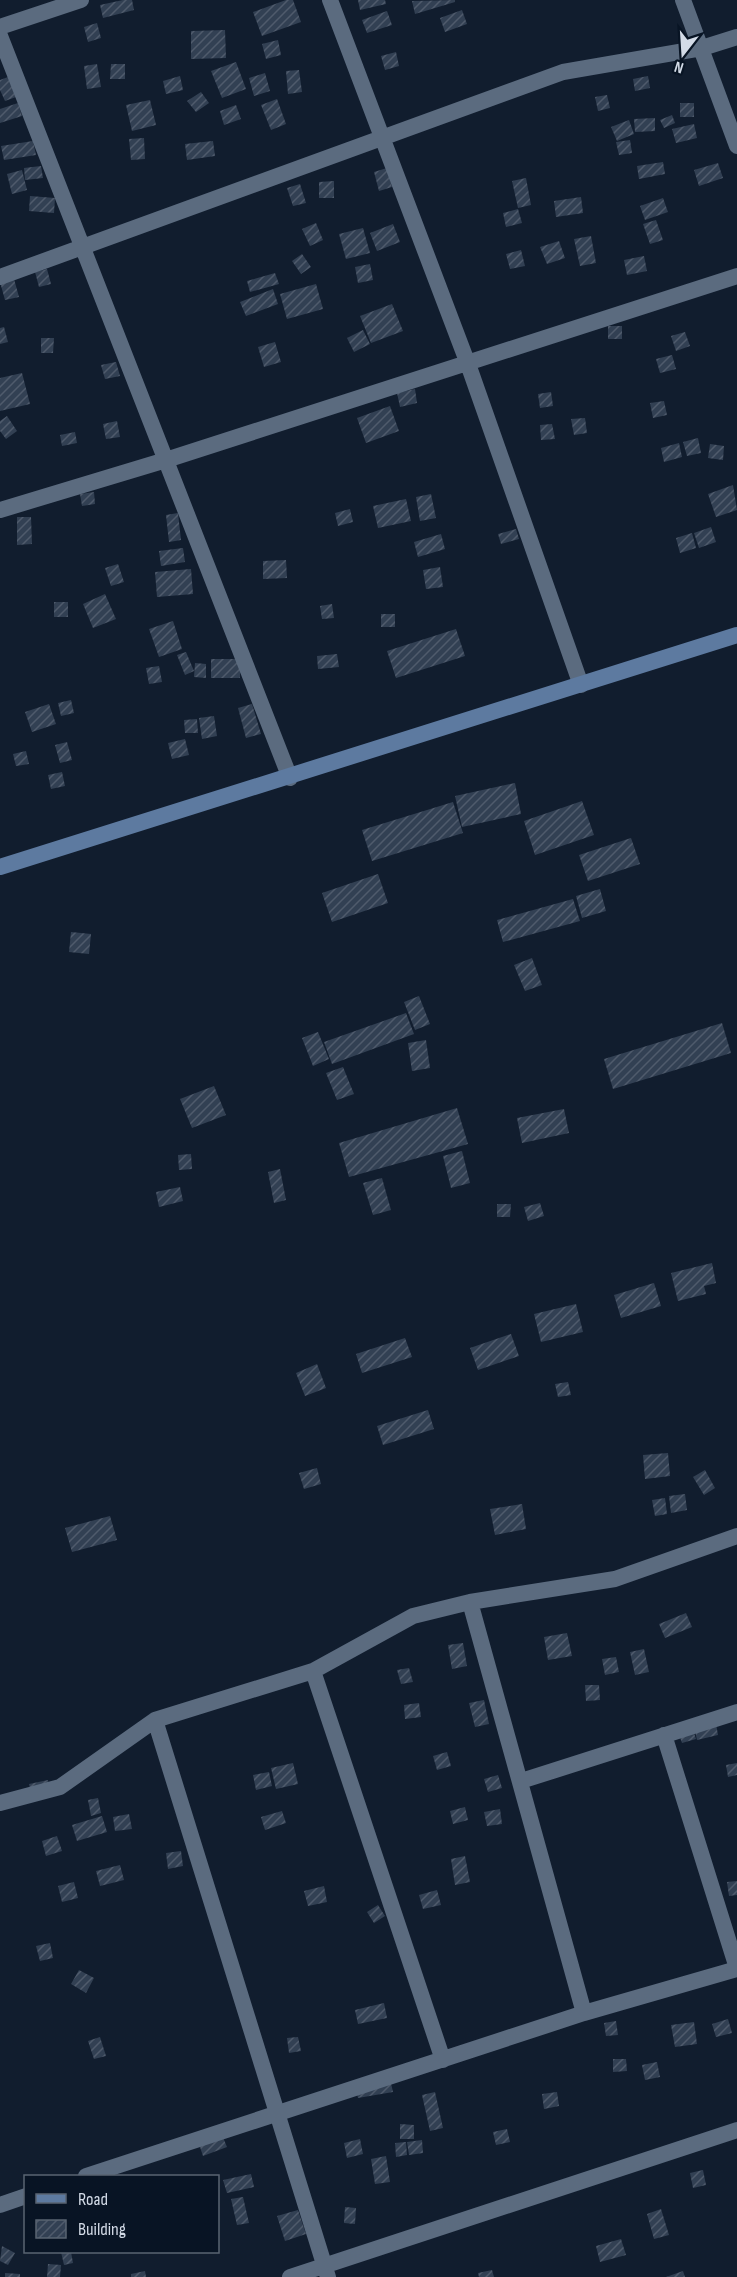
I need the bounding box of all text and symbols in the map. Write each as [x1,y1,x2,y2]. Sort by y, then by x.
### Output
north arrow [653,24,713,84]
text: N [672,57,686,77]
legend [24,2175,219,2253]
text: Road [78,2189,108,2210]
text: Building [78,2219,126,2240]

